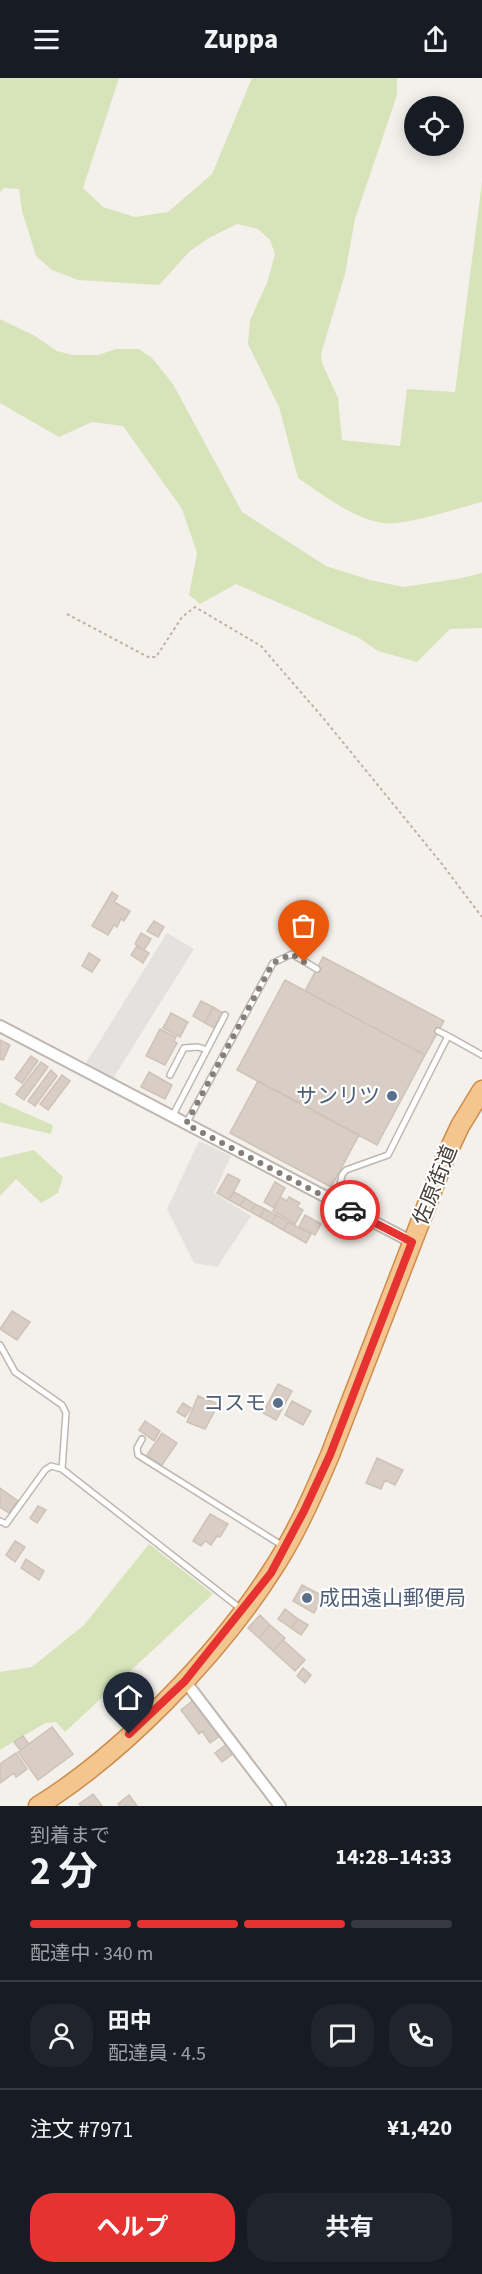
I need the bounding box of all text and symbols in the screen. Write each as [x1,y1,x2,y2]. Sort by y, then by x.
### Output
text: Zuppa [204,20,278,59]
icon: menu [30,23,63,56]
icon: share [419,23,452,56]
map controls [404,96,464,156]
button: locate [404,96,464,156]
pin [278,900,329,962]
icon: bag [287,909,320,942]
place label: サンリツ [296,1081,380,1111]
marker: サンリツ [385,1089,399,1103]
street label: 佐原街道 [405,1140,465,1230]
courier [320,1180,380,1240]
icon: car [334,1194,367,1227]
place label: コスモ [203,1388,266,1418]
marker: コスモ [271,1396,285,1410]
place label: 成田遠山郵便局 [319,1583,466,1613]
marker: 成田遠山郵便局 [300,1591,314,1605]
pin [103,1672,154,1734]
icon: home [112,1681,145,1714]
text: 到着まで [30,1822,110,1850]
text: 14:28–14:33 [335,1841,452,1873]
text: 2 分 [30,1844,97,1900]
text: 配達中 · 340 m [30,1940,153,1968]
button: person [30,2004,93,2067]
button: chat [311,2004,374,2067]
button: phone [389,2004,452,2067]
text: 田中 [108,2005,152,2037]
text: 配達員 · 4.5 [108,2040,206,2068]
text: ¥1,420 [387,2112,452,2144]
text: 注文 #7971 [30,2114,133,2146]
button: ヘルプ [30,2193,235,2262]
button: 共有 [247,2193,452,2262]

